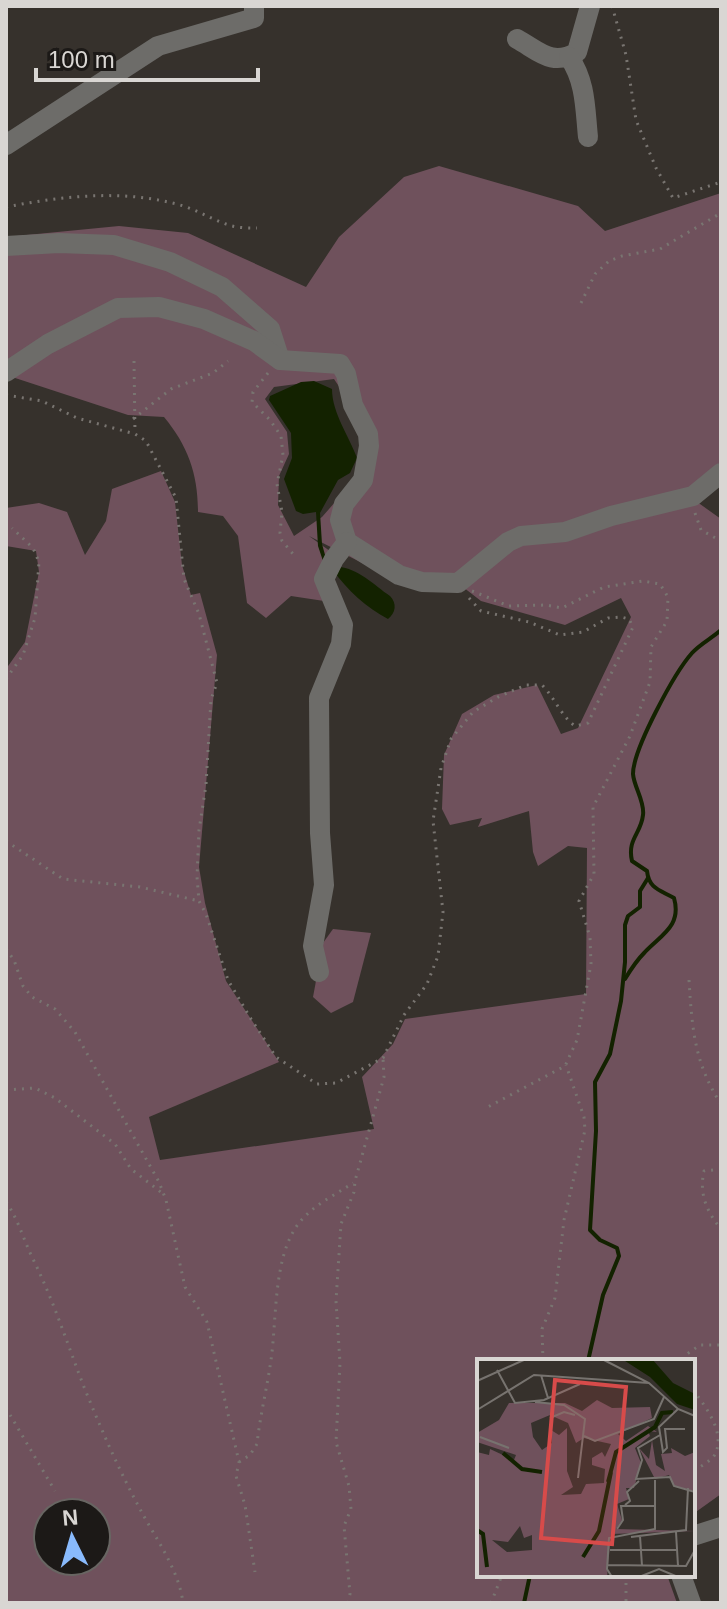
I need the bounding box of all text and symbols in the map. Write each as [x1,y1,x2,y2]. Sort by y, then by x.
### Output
scale bar [36,32,258,82]
text: 100 m [48,46,115,73]
inset map [477,1359,695,1577]
north arrow [32,1497,112,1577]
text: N [61,1504,79,1531]

